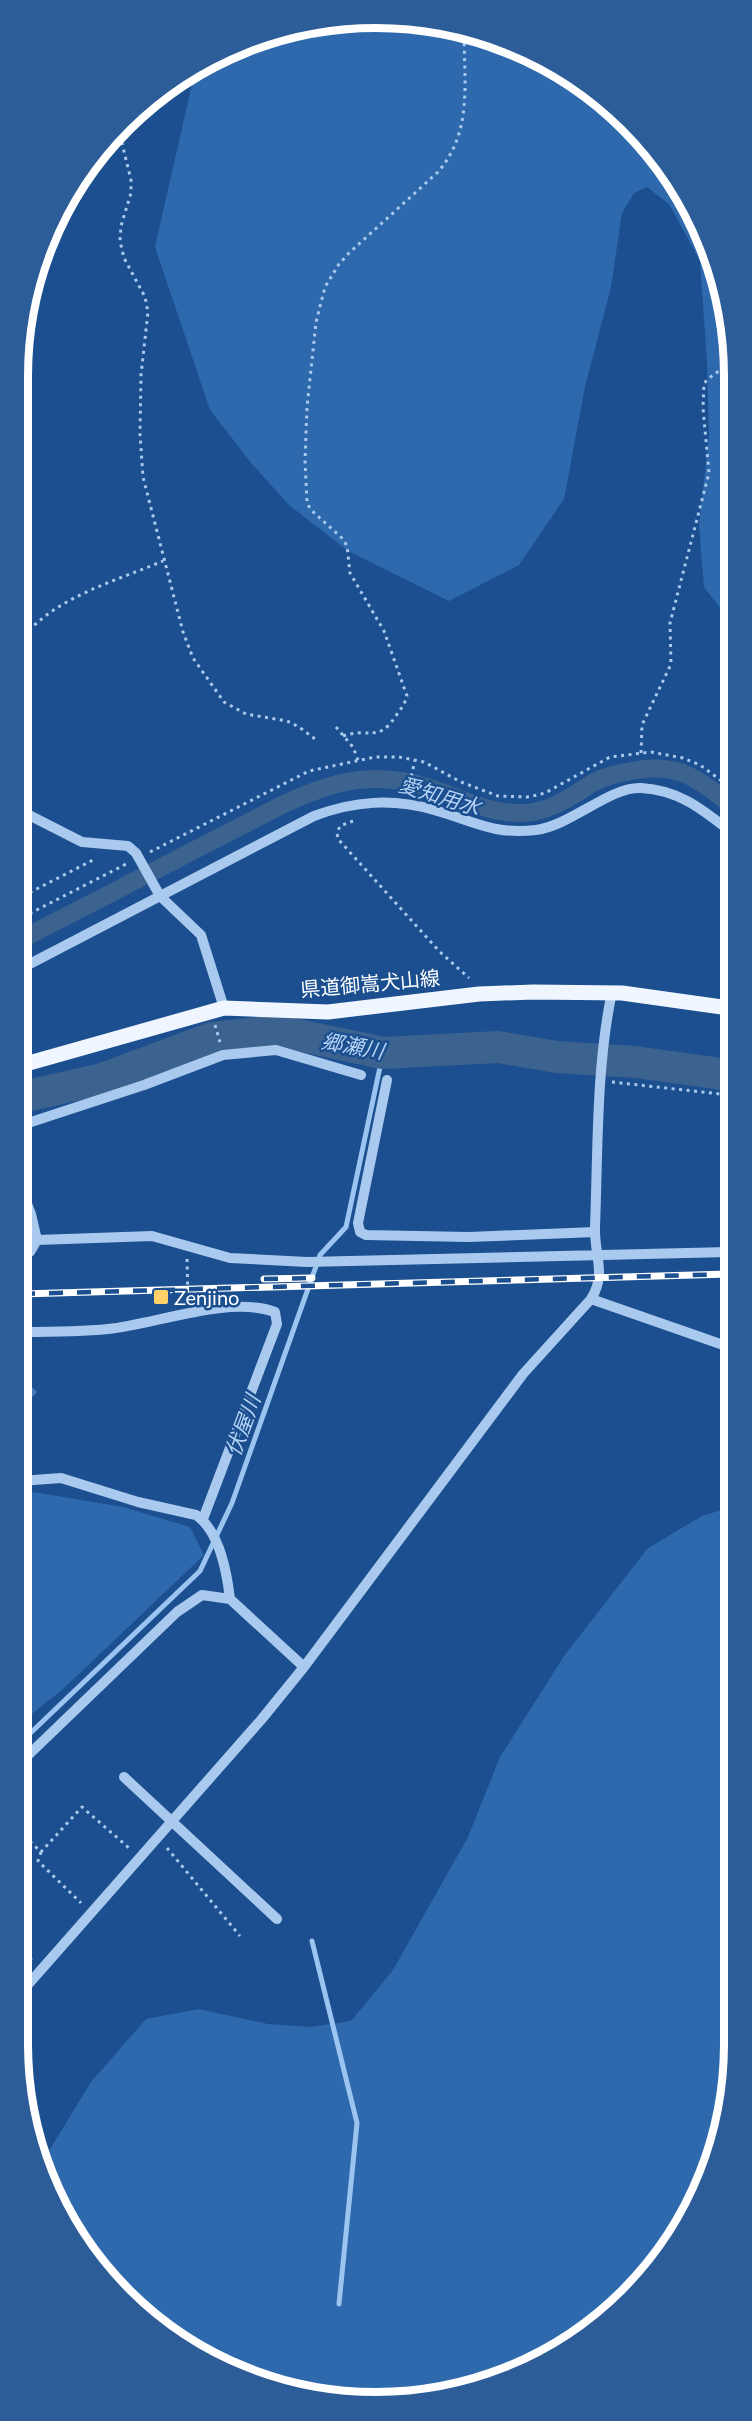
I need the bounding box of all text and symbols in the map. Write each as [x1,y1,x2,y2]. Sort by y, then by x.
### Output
water label: 愛知用水 [396,771,486,820]
street label: 県道御嵩犬山線 [299,965,441,1001]
water label: 郷瀬川 [320,1027,388,1063]
place label: Zenjino [174,1285,239,1309]
marker: Zenjino [152,1288,170,1306]
water label: 伏屋川 [219,1389,265,1459]

